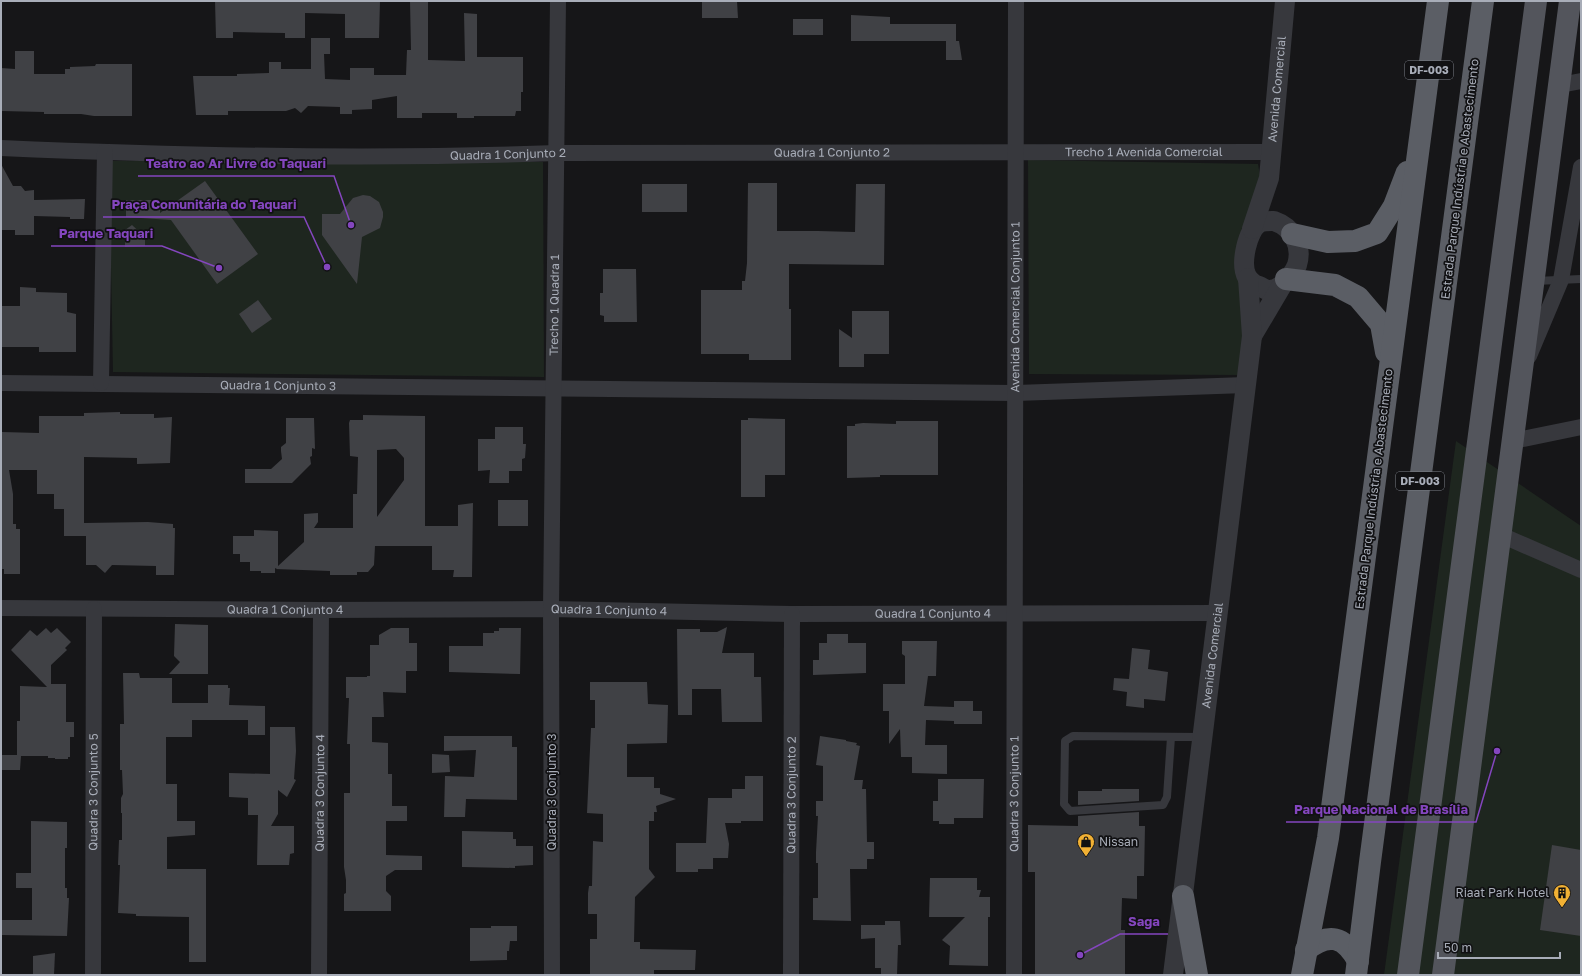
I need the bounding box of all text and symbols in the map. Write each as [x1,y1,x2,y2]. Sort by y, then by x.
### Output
street label: Avenida Comercial [1264,35,1289,143]
street label: Estrada Parque Indústria e Abastecimento [1437,58,1482,300]
road number: DF-003 [1405,61,1453,79]
street label: Trecho 1 Avenida Comercial [1065,144,1223,159]
street label: Quadra 1 Conjunto 2 [450,145,566,163]
street label: Quadra 1 Conjunto 2 [774,145,890,160]
callout: Teatro ao Ar Livre do Taquari [138,151,334,176]
text: Teatro ao Ar Livre do Taquari [146,155,326,171]
callout: Praça Comunitária do Taquari [103,192,304,217]
text: Praça Comunitária do Taquari [111,196,297,212]
callout: Parque Taquari [51,221,162,246]
street label: Avenida Comercial Conjunto 1 [1007,221,1023,392]
text: Parque Taquari [59,225,153,241]
street label: Trecho 1 Quadra 1 [546,254,562,356]
street label: Estrada Parque Indústria e Abastecimento [1351,368,1396,610]
street label: Quadra 1 Conjunto 3 [220,377,336,393]
road number: DF-003 [1396,472,1444,490]
street label: Quadra 1 Conjunto 4 [227,601,343,617]
street label: Quadra 1 Conjunto 4 [551,601,667,618]
street label: Avenida Comercial [1198,601,1226,709]
street label: Quadra 1 Conjunto 4 [875,606,991,621]
street label: Quadra 3 Conjunto 5 [85,733,101,851]
street label: Quadra 3 Conjunto 3 [544,733,559,851]
street label: Quadra 3 Conjunto 4 [312,734,327,852]
street label: Quadra 3 Conjunto 2 [783,736,799,854]
street label: Quadra 3 Conjunto 1 [1006,736,1021,852]
callout: Parque Nacional de Brasília [1286,797,1476,822]
text: Parque Nacional de Brasília [1294,801,1468,817]
shop icon: Nissan [1076,832,1096,857]
place label: Nissan [1099,834,1138,849]
building icon: Riaat Park Hotel [1552,883,1572,908]
place label: Riaat Park Hotel [1455,885,1549,900]
callout: Saga [1120,909,1168,934]
text: Saga [1128,913,1160,929]
scale bar [1438,934,1560,960]
text: 50 m [1444,940,1472,955]

